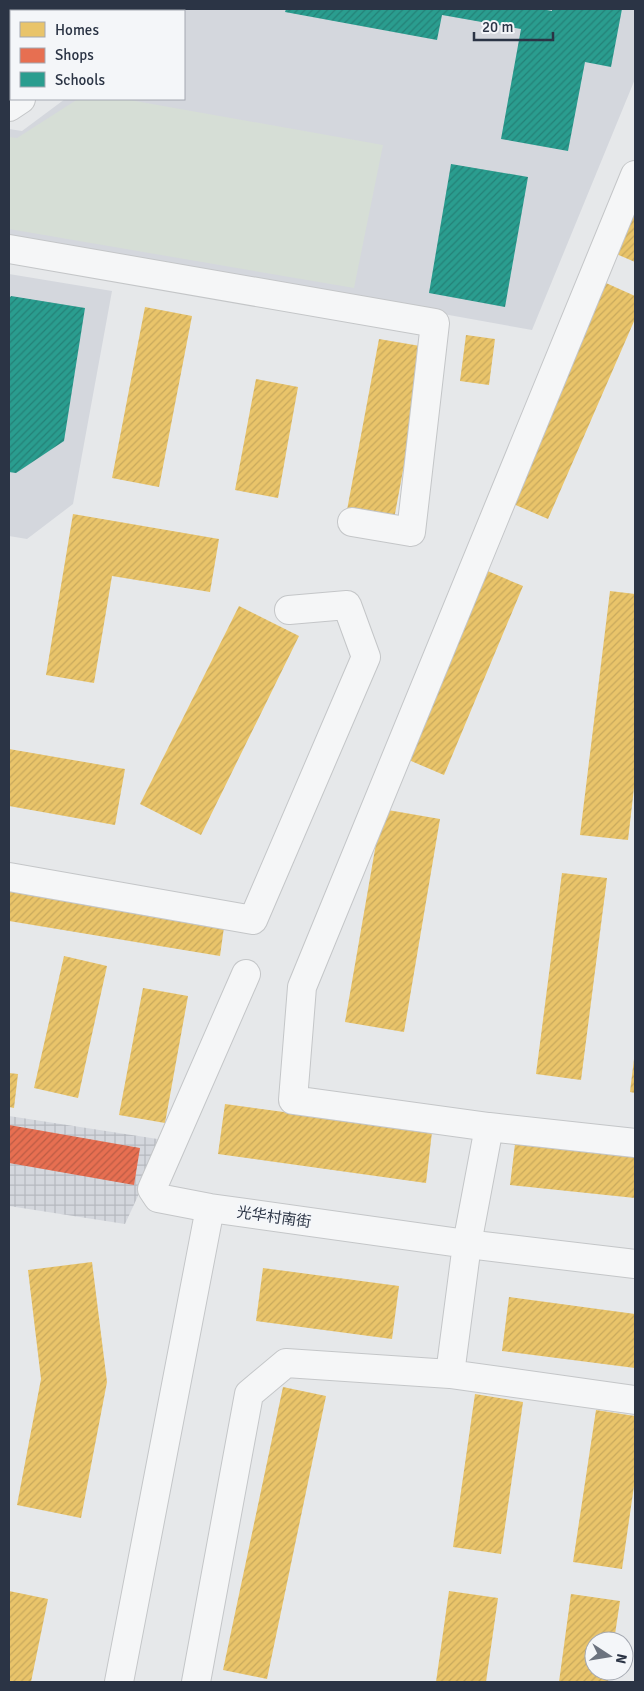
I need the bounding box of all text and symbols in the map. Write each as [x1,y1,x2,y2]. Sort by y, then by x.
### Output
legend [10,10,185,100]
scale bar [474,10,553,42]
text: 20 m [482,18,513,36]
text: Homes [55,21,99,39]
text: Shops [55,46,94,64]
text: Schools [55,71,106,89]
street label: 光华村南街 [236,1203,312,1231]
north arrow [584,1631,634,1681]
text: N [612,1652,631,1665]

